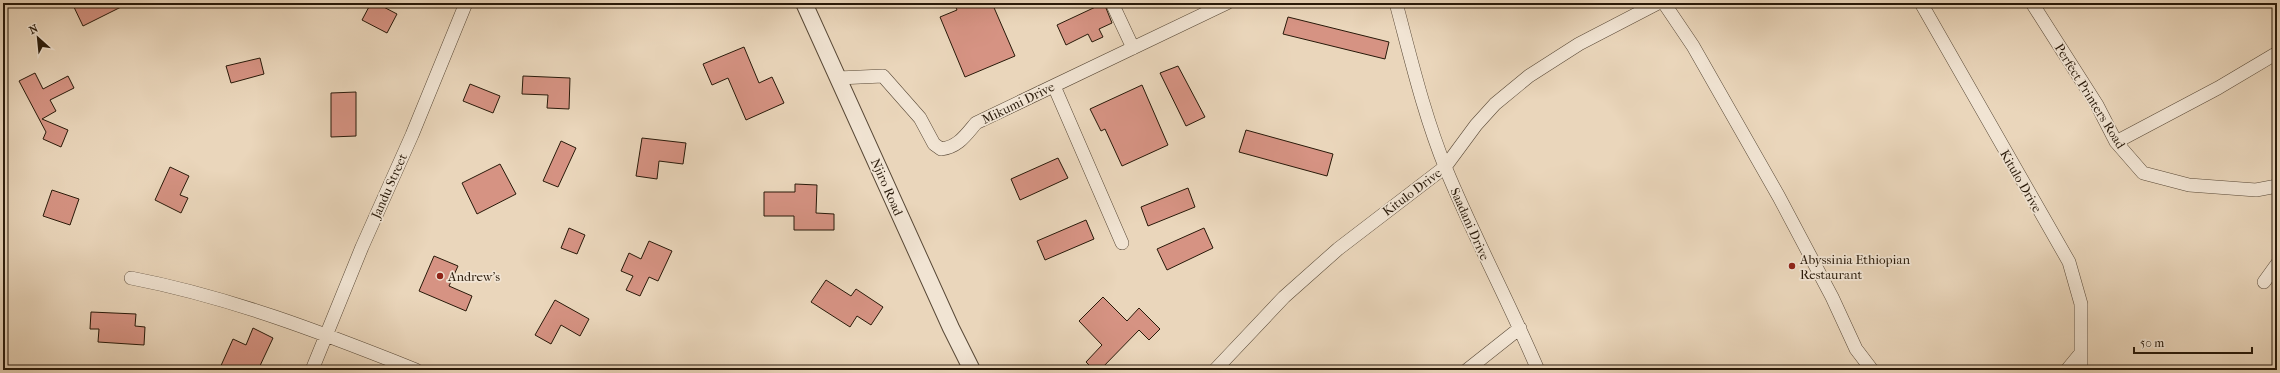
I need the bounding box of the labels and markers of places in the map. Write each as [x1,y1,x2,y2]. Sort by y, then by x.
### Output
place label: Abyssinia Ethiopian Restaurant [1799,252,1910,282]
marker: Abyssinia Ethiopian Restaurant [1787,261,1797,271]
place label: Andrew's [447,269,500,284]
marker: Andrew's [435,271,445,281]

